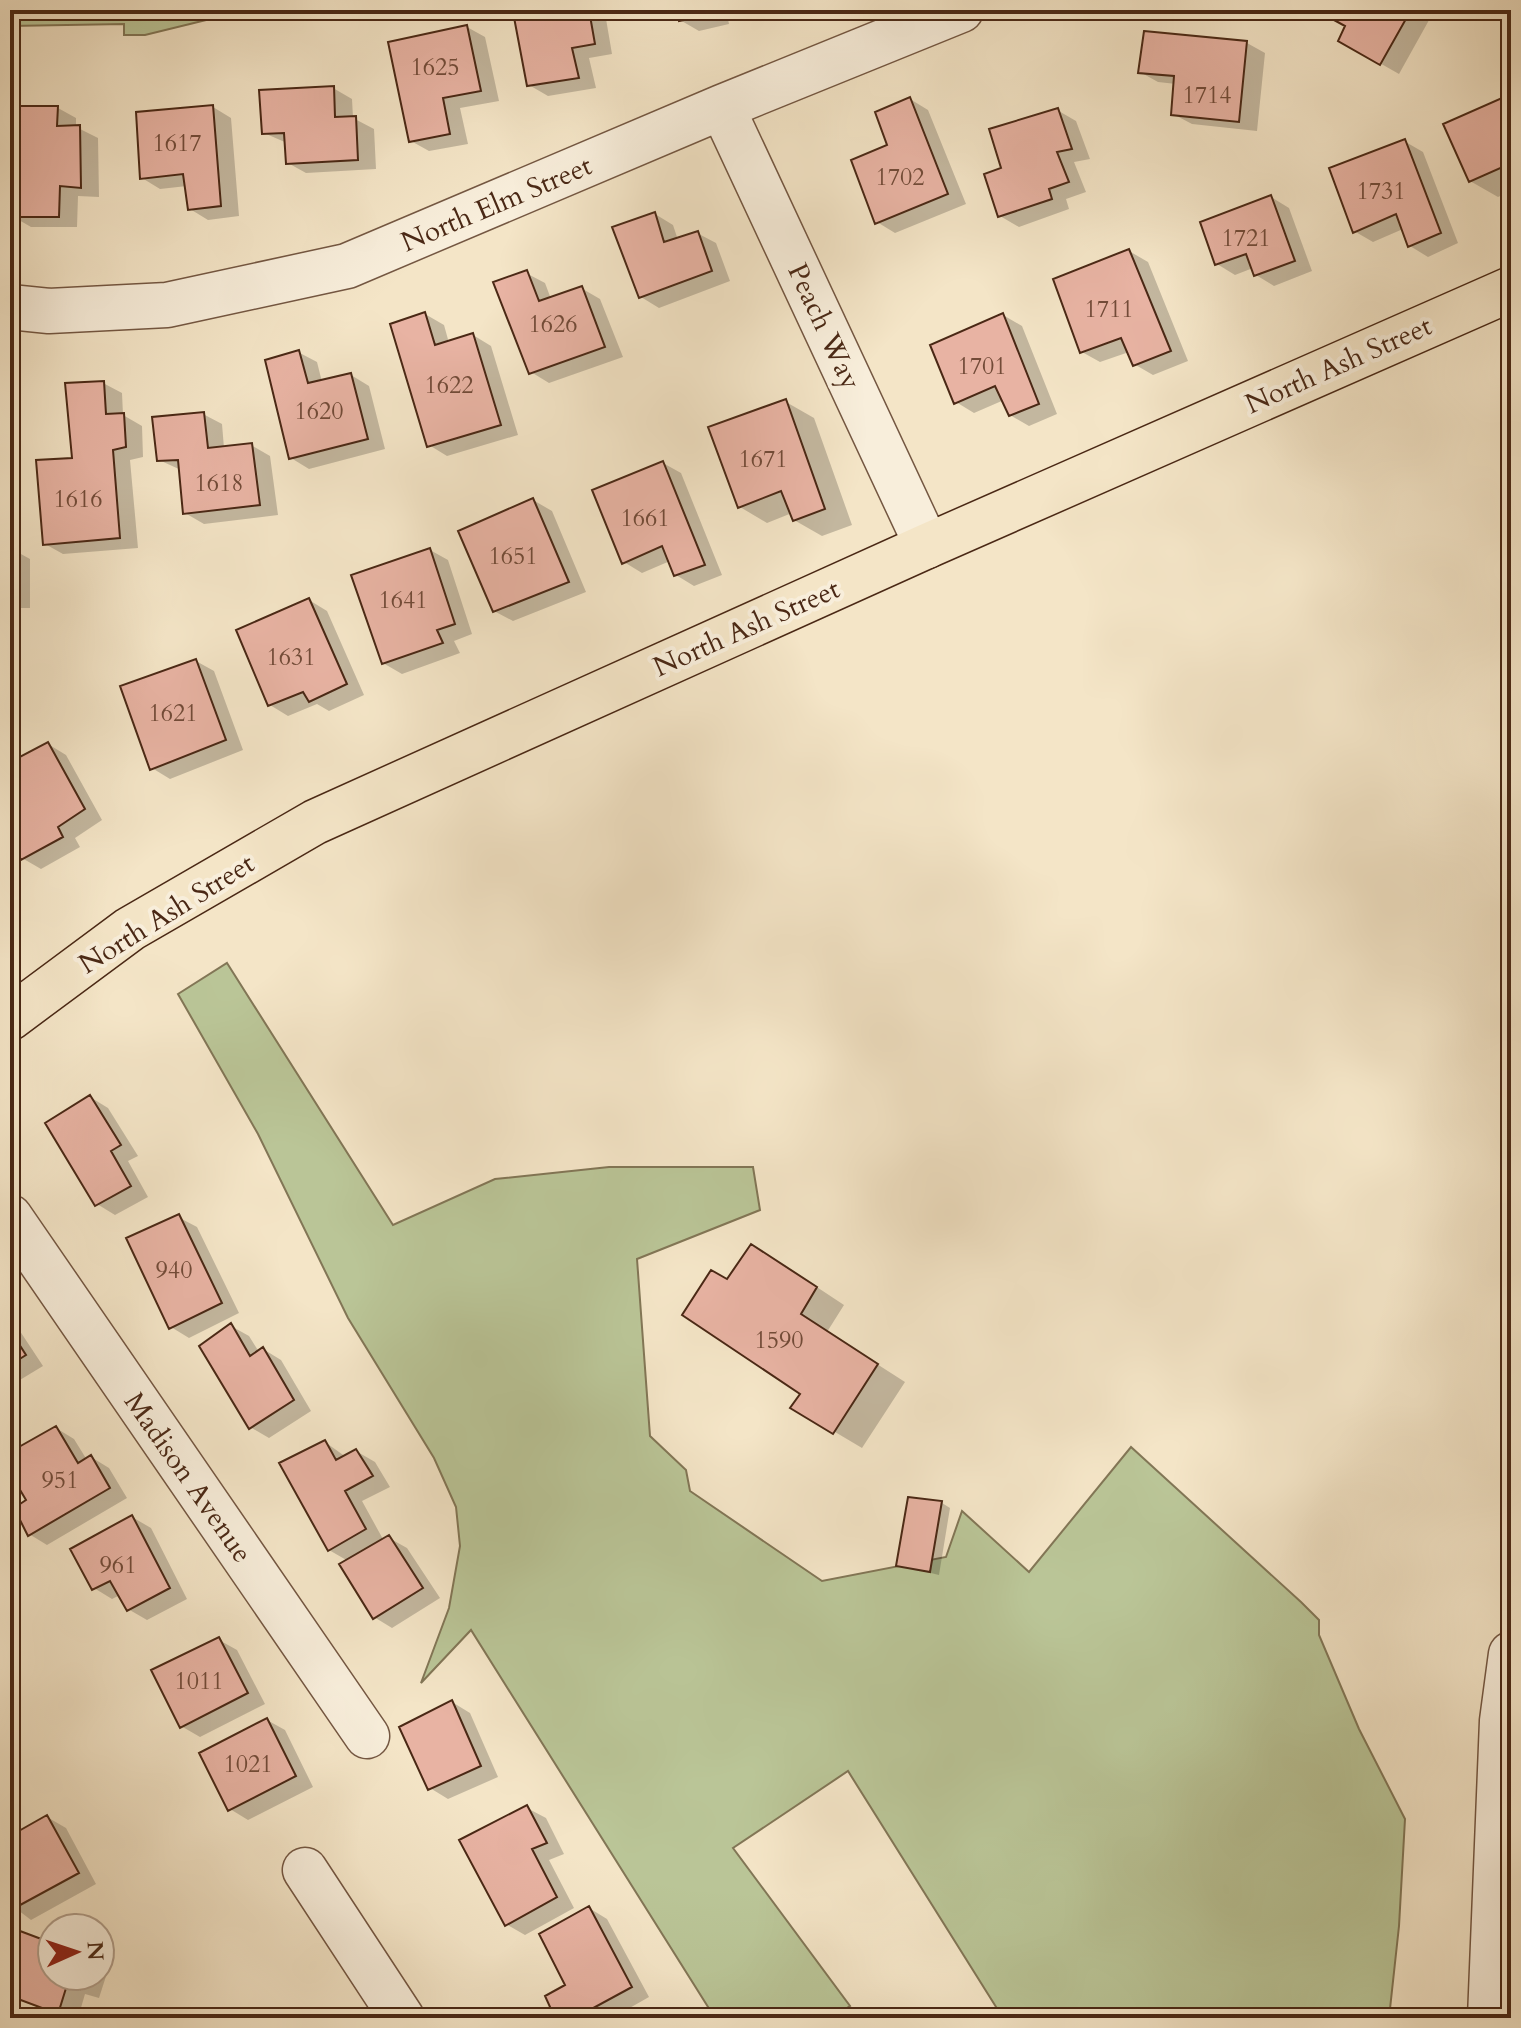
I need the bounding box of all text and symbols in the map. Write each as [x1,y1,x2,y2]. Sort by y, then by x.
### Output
house number: 1625 [410,51,460,84]
house number: 1714 [1182,79,1232,112]
house number: 1617 [152,127,202,160]
street label: North Elm Street [395,147,598,261]
house number: 1702 [875,161,925,194]
house number: 1731 [1356,175,1406,208]
house number: 1721 [1221,222,1271,255]
street label: Peach Way [778,257,870,396]
house number: 1711 [1084,293,1134,326]
street label: North Ash Street [1239,307,1438,423]
house number: 1626 [528,308,578,341]
house number: 1701 [957,350,1007,383]
house number: 1622 [424,369,474,402]
house number: 1620 [294,395,344,428]
house number: 1671 [738,443,788,476]
house number: 1618 [194,467,244,500]
house number: 1616 [53,483,103,516]
house number: 1661 [620,502,670,535]
house number: 1651 [488,540,538,573]
street label: North Ash Street [647,570,846,686]
house number: 1641 [378,584,428,617]
house number: 1631 [266,641,316,674]
house number: 1621 [148,697,198,730]
street label: North Ash Street [71,845,262,983]
house number: 940 [156,1254,192,1287]
house number: 1590 [754,1324,804,1357]
street label: Madison Avenue [115,1385,261,1570]
house number: 951 [42,1464,78,1497]
house number: 961 [100,1549,136,1582]
house number: 1011 [174,1665,224,1698]
house number: 1021 [223,1748,273,1781]
north arrow [36,1912,116,1992]
text: N [79,1941,110,1961]

